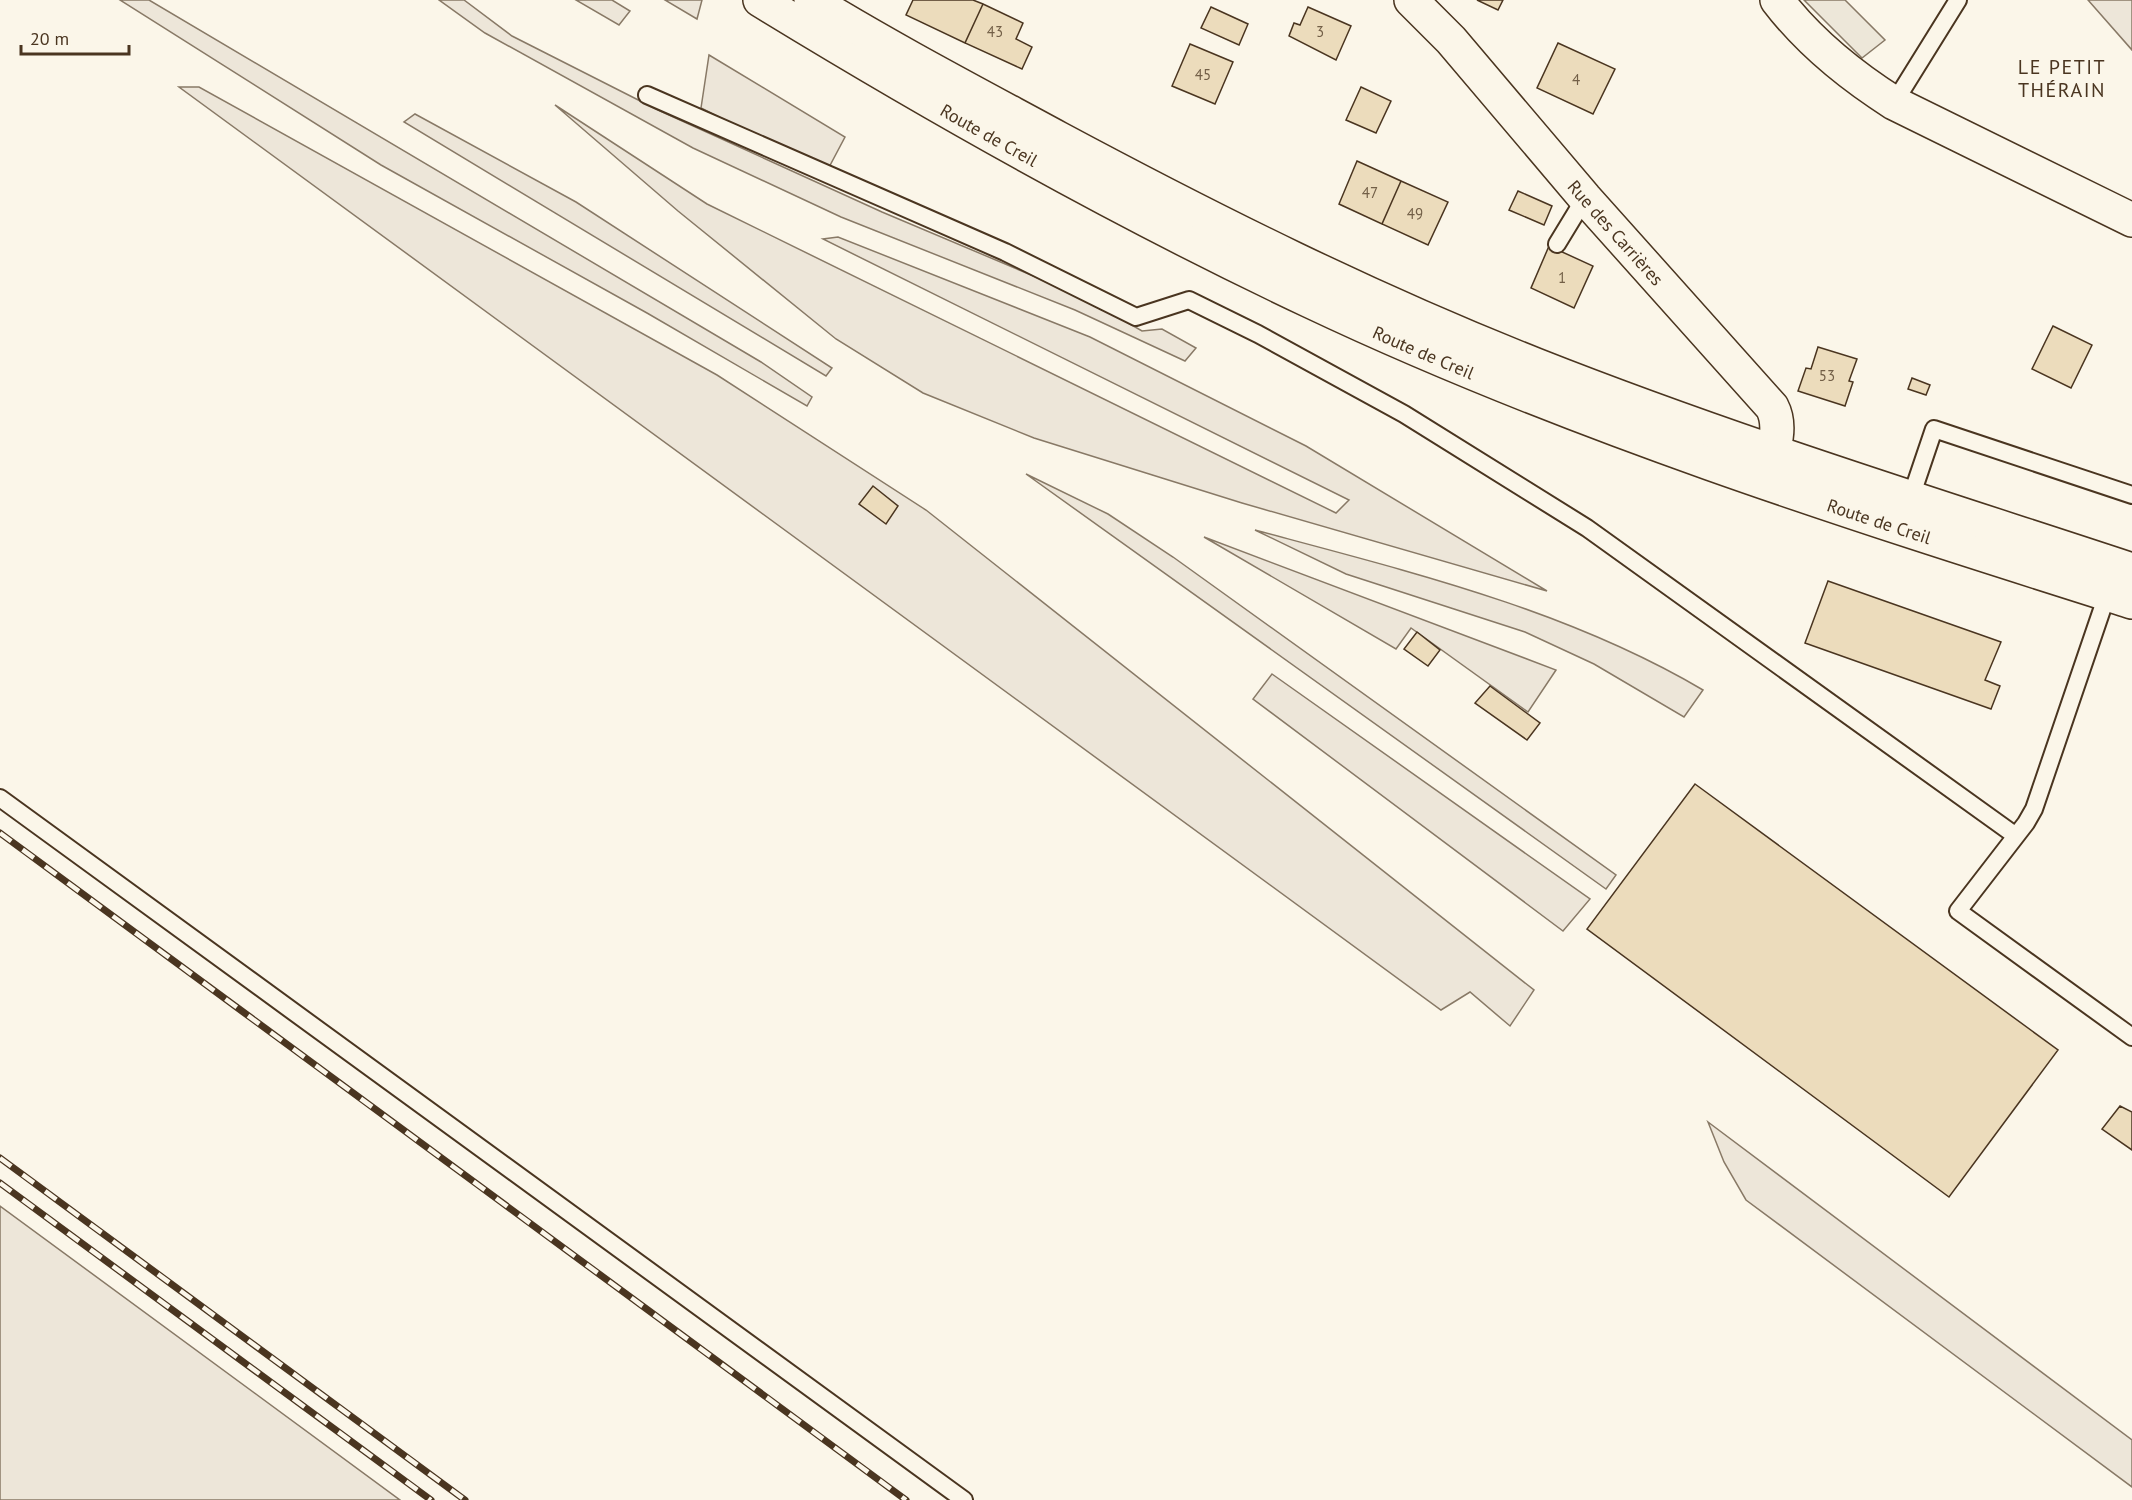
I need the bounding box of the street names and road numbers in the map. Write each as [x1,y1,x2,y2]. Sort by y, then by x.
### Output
street label: Route de Creil [937,98,1043,172]
street label: Rue des Carrières [1563,175,1669,290]
street label: Route de Creil [1370,320,1479,384]
street label: Route de Creil [1824,493,1935,549]

